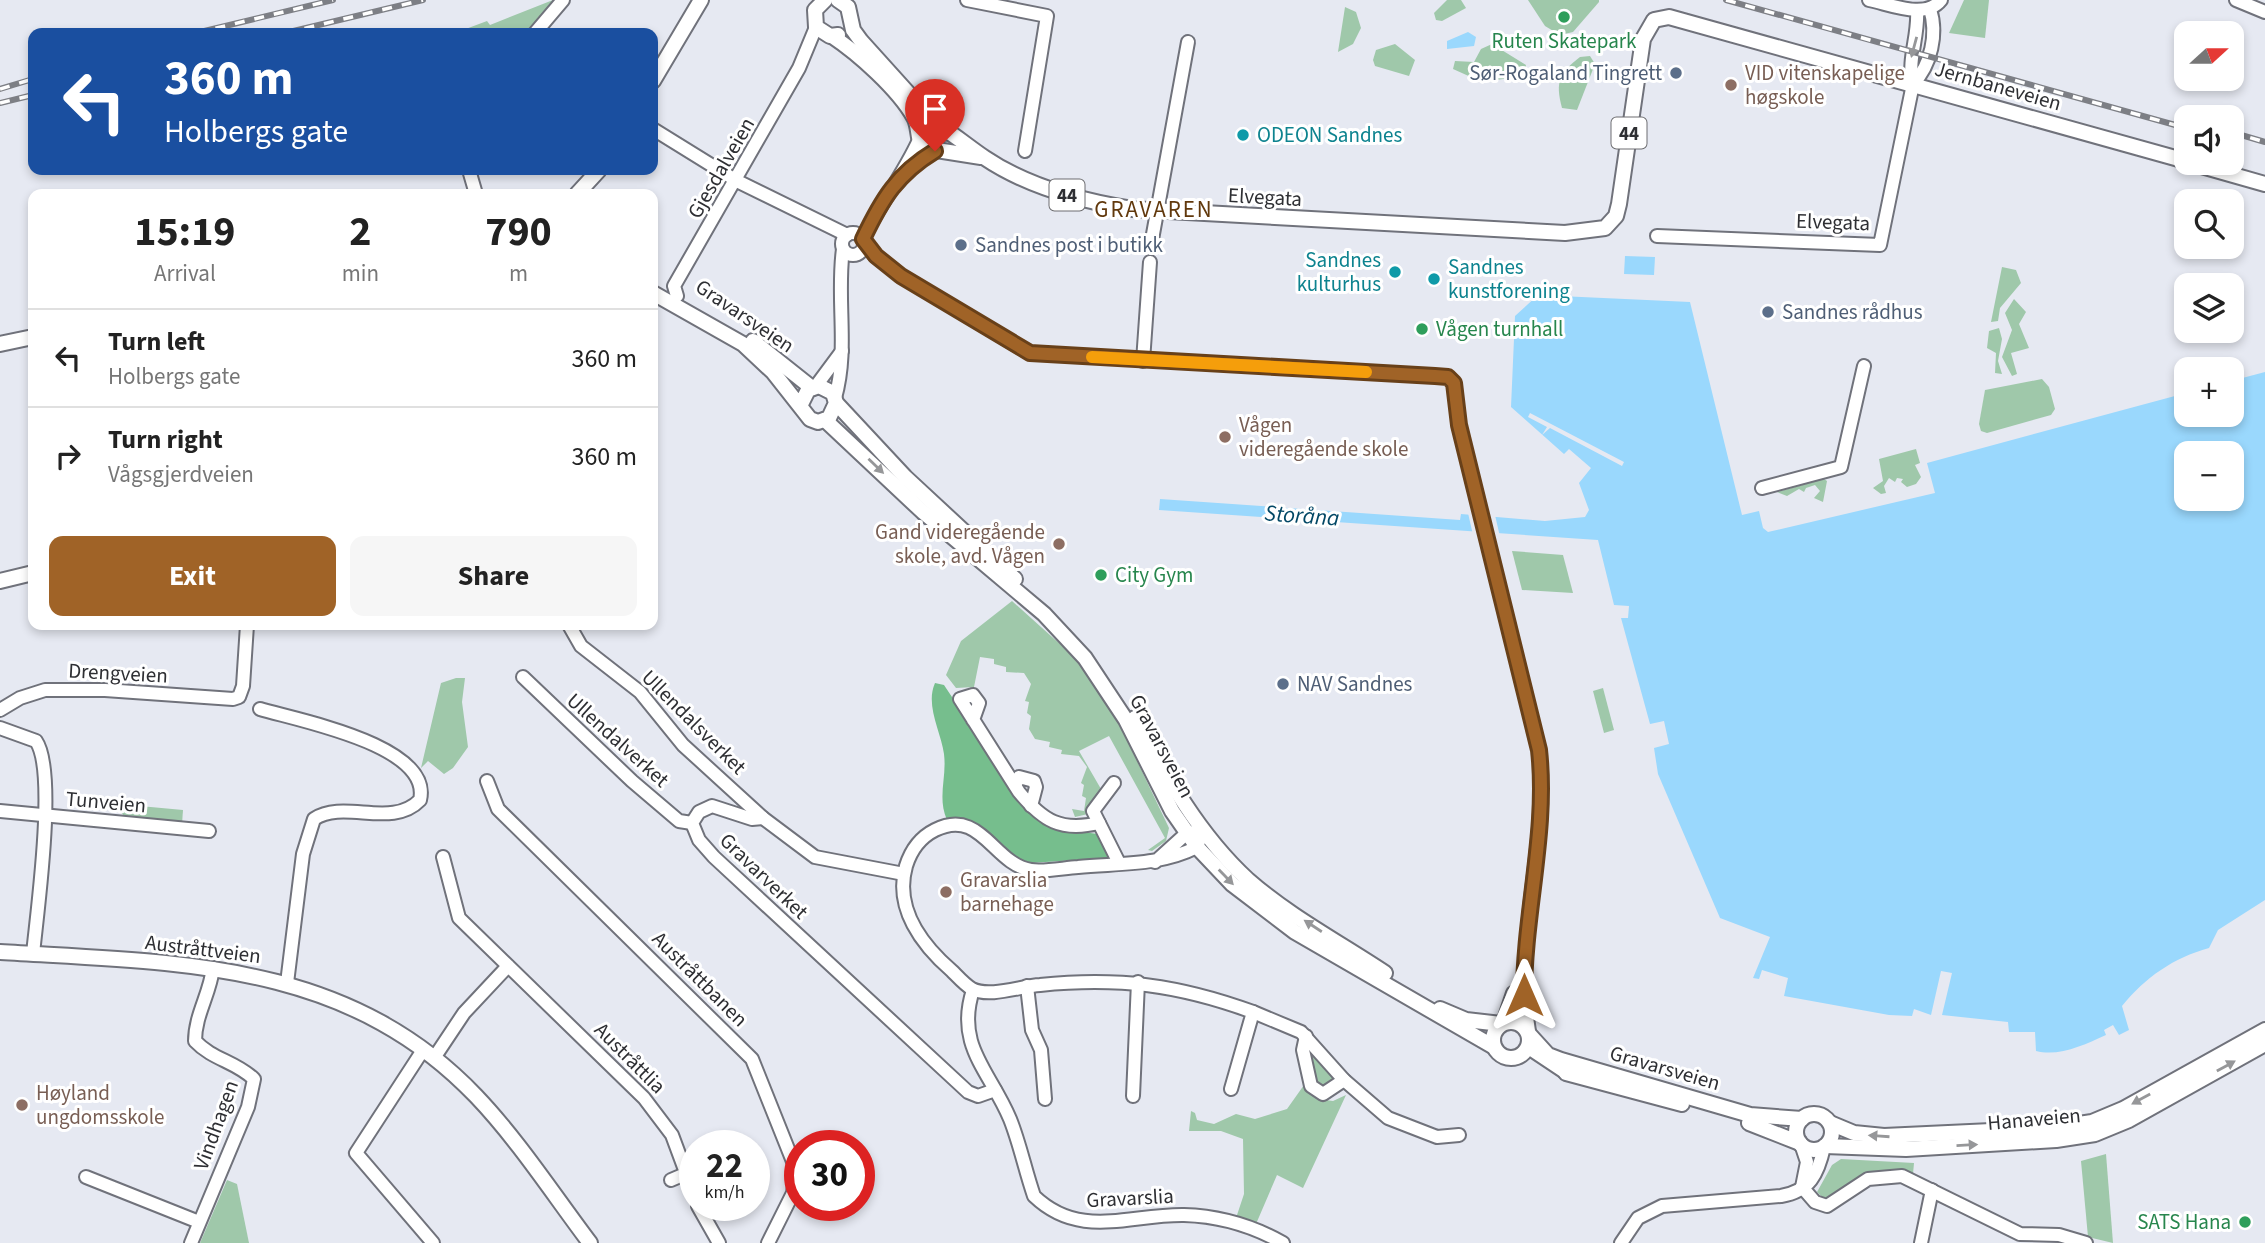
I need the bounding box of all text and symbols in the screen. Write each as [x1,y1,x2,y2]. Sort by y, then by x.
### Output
marker: Ruten Skatepark [1556,9,1572,25]
north arrow [2174,21,2244,91]
map controls [2174,21,2244,511]
place label: Ruten Skatepark [1492,26,1637,56]
one-way arrow [1908,36,1919,58]
text: 360 m [164,44,293,114]
street label: Jernbaneveien [1931,54,2065,118]
icon: left [49,56,140,147]
place label: Sør-Rogaland Tingrett [1469,58,1662,88]
place label: VID vitenskapelige høgskole [1745,58,1905,112]
marker: Sør-Rogaland Tingrett [1668,65,1684,81]
marker: VID vitenskapelige høgskole [1723,77,1739,93]
pin [905,79,965,151]
icon: arrive [916,90,954,128]
button: sound [2174,105,2244,175]
text: Holbergs gate [164,109,348,155]
street label: Gjesdalveien [680,112,762,224]
road number: 44 [1612,118,1646,148]
place label: ODEON Sandnes [1257,120,1402,150]
marker: ODEON Sandnes [1235,127,1251,143]
road number: 44 [1050,180,1084,210]
street label: Elvegata [1227,180,1303,214]
button: search [2174,189,2244,259]
district label: GRAVAREN [1094,193,1214,226]
text: 15:19 [134,202,236,262]
text: 2 [349,202,371,262]
text: 790 [485,202,552,262]
street label: Elvegata [1795,206,1871,238]
place label: Sandnes post i butikk [975,230,1164,260]
marker: Sandnes post i butikk [953,237,969,253]
place label: Sandnes kulturhus [1297,245,1381,299]
place label: Sandnes kunstforening [1448,252,1570,306]
text: Arrival [154,257,216,290]
text: min [342,257,379,290]
text: m [509,257,528,290]
marker: Sandnes kulturhus [1387,264,1403,280]
marker: Sandnes kunstforening [1426,271,1442,287]
street label: Gravarsveien [690,272,800,360]
button: layers [2174,273,2244,343]
place label: Sandnes rådhus [1782,297,1923,327]
marker: Sandnes rådhus [1760,304,1776,320]
place label: Vågen turnhall [1436,314,1563,344]
marker: Vågen turnhall [1414,321,1430,337]
text: Turn left [108,323,205,360]
icon: left [49,339,87,377]
text: 360 m [571,340,637,377]
button: + [2174,357,2244,427]
text: Holbergs gate [108,360,240,393]
place label: Vågen videregående skole [1239,410,1408,464]
text: Turn right [108,421,223,458]
marker: Vågen videregående skole [1217,429,1233,445]
icon: right [49,437,87,475]
text: 360 m [571,438,637,475]
button: − [2174,441,2244,511]
text: Vågsgjerdveien [108,458,254,491]
one-way arrow [867,458,884,474]
water label: Storåna [1263,496,1341,535]
place label: Gand videregående skole, avd. Vågen [875,517,1045,571]
button: Exit [49,536,336,616]
button: Share [350,536,637,616]
marker: Gand videregående skole, avd. Vågen [1051,536,1067,552]
place label: City Gym [1115,560,1193,590]
marker: City Gym [1093,567,1109,583]
street label: Drengveien [67,655,169,691]
street label: Ullendalsverket [635,663,753,781]
place label: NAV Sandnes [1297,669,1413,699]
marker: NAV Sandnes [1275,676,1291,692]
street label: Ullendalverket [560,686,676,794]
street label: Gravarsveien [1122,689,1202,803]
street label: Tunveien [65,784,147,820]
street label: Gravarverket [713,826,815,926]
place label: Gravarslia barnehage [960,865,1054,919]
one-way arrow [1217,868,1233,885]
marker: Gravarslia barnehage [938,884,954,900]
one-way arrow [1303,920,1323,933]
street label: Austråttbanen [645,924,755,1034]
street label: Austråttveien [143,927,263,971]
position arrow [1487,958,1561,1032]
street label: Austråttlia [588,1016,672,1100]
street label: Gravarsveien [1606,1038,1724,1098]
one-way arrow [2216,1060,2235,1072]
street label: Vindhagen [186,1076,246,1174]
place label: Høyland ungdomsskole [36,1078,164,1132]
one-way arrow [2132,1093,2151,1105]
marker: Høyland ungdomsskole [14,1097,30,1113]
street label: Hanaveien [1986,1100,2082,1138]
speed limit sign: 30 [784,1130,875,1221]
one-way arrow [1868,1130,1890,1141]
one-way arrow [1956,1140,1978,1151]
text: 22 [706,1141,743,1191]
text: km/h [705,1180,744,1205]
street label: Gravarslia [1086,1181,1174,1215]
place label: SATS Hana [2137,1207,2231,1237]
marker: SATS Hana [2237,1214,2253,1230]

